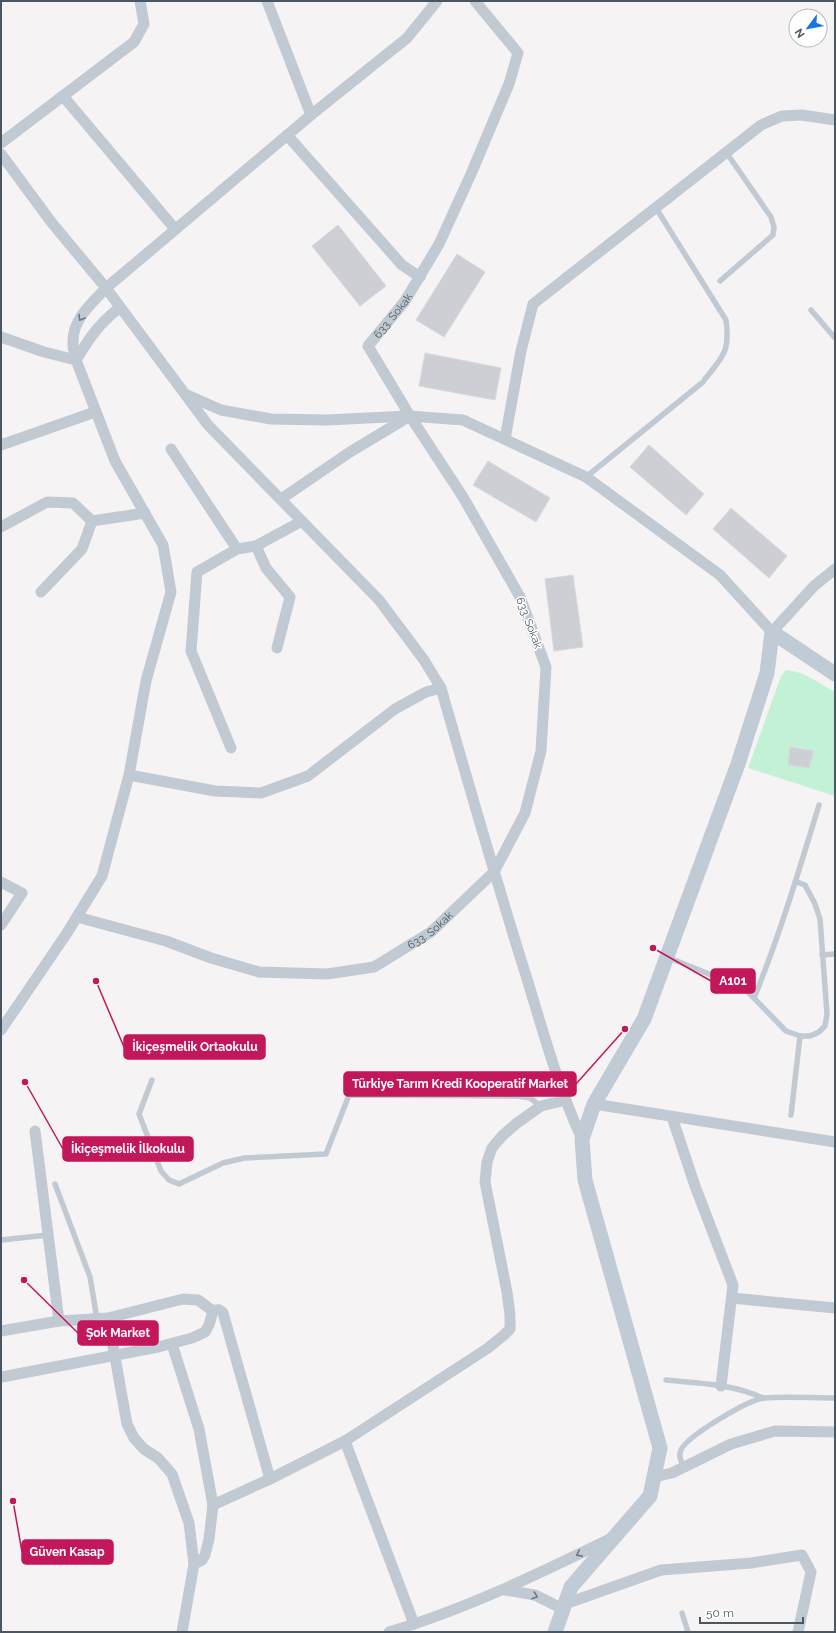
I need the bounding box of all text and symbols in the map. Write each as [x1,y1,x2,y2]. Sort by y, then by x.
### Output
north arrow [788,8,828,48]
text: N [792,26,808,40]
street label: 633. Sokak [371,291,415,341]
one-way arrow [78,314,85,321]
street label: 633. Sokak [513,595,545,651]
street label: 633. Sokak [405,908,455,952]
callout: A101 [711,969,755,993]
text: A101 [719,974,747,988]
callout: İkiçeşmelik Ortaokulu [124,1035,265,1059]
text: İkiçeşmelik Ortaokulu [132,1039,258,1054]
callout: Türkiye Tarım Kredi Kooperatif Market [344,1072,576,1096]
text: Türkiye Tarım Kredi Kooperatif Market [352,1077,569,1091]
callout: İkiçeşmelik İlkokulu [63,1137,193,1161]
text: İkiçeşmelik İlkokulu [71,1141,185,1156]
callout: Şok Market [78,1321,158,1345]
text: Şok Market [86,1326,150,1340]
callout: Güven Kasap [22,1540,113,1564]
text: Güven Kasap [29,1545,105,1559]
one-way arrow [575,1549,583,1557]
one-way arrow [531,1591,538,1600]
scale bar [700,1599,803,1625]
text: 50 m [706,1606,734,1620]

